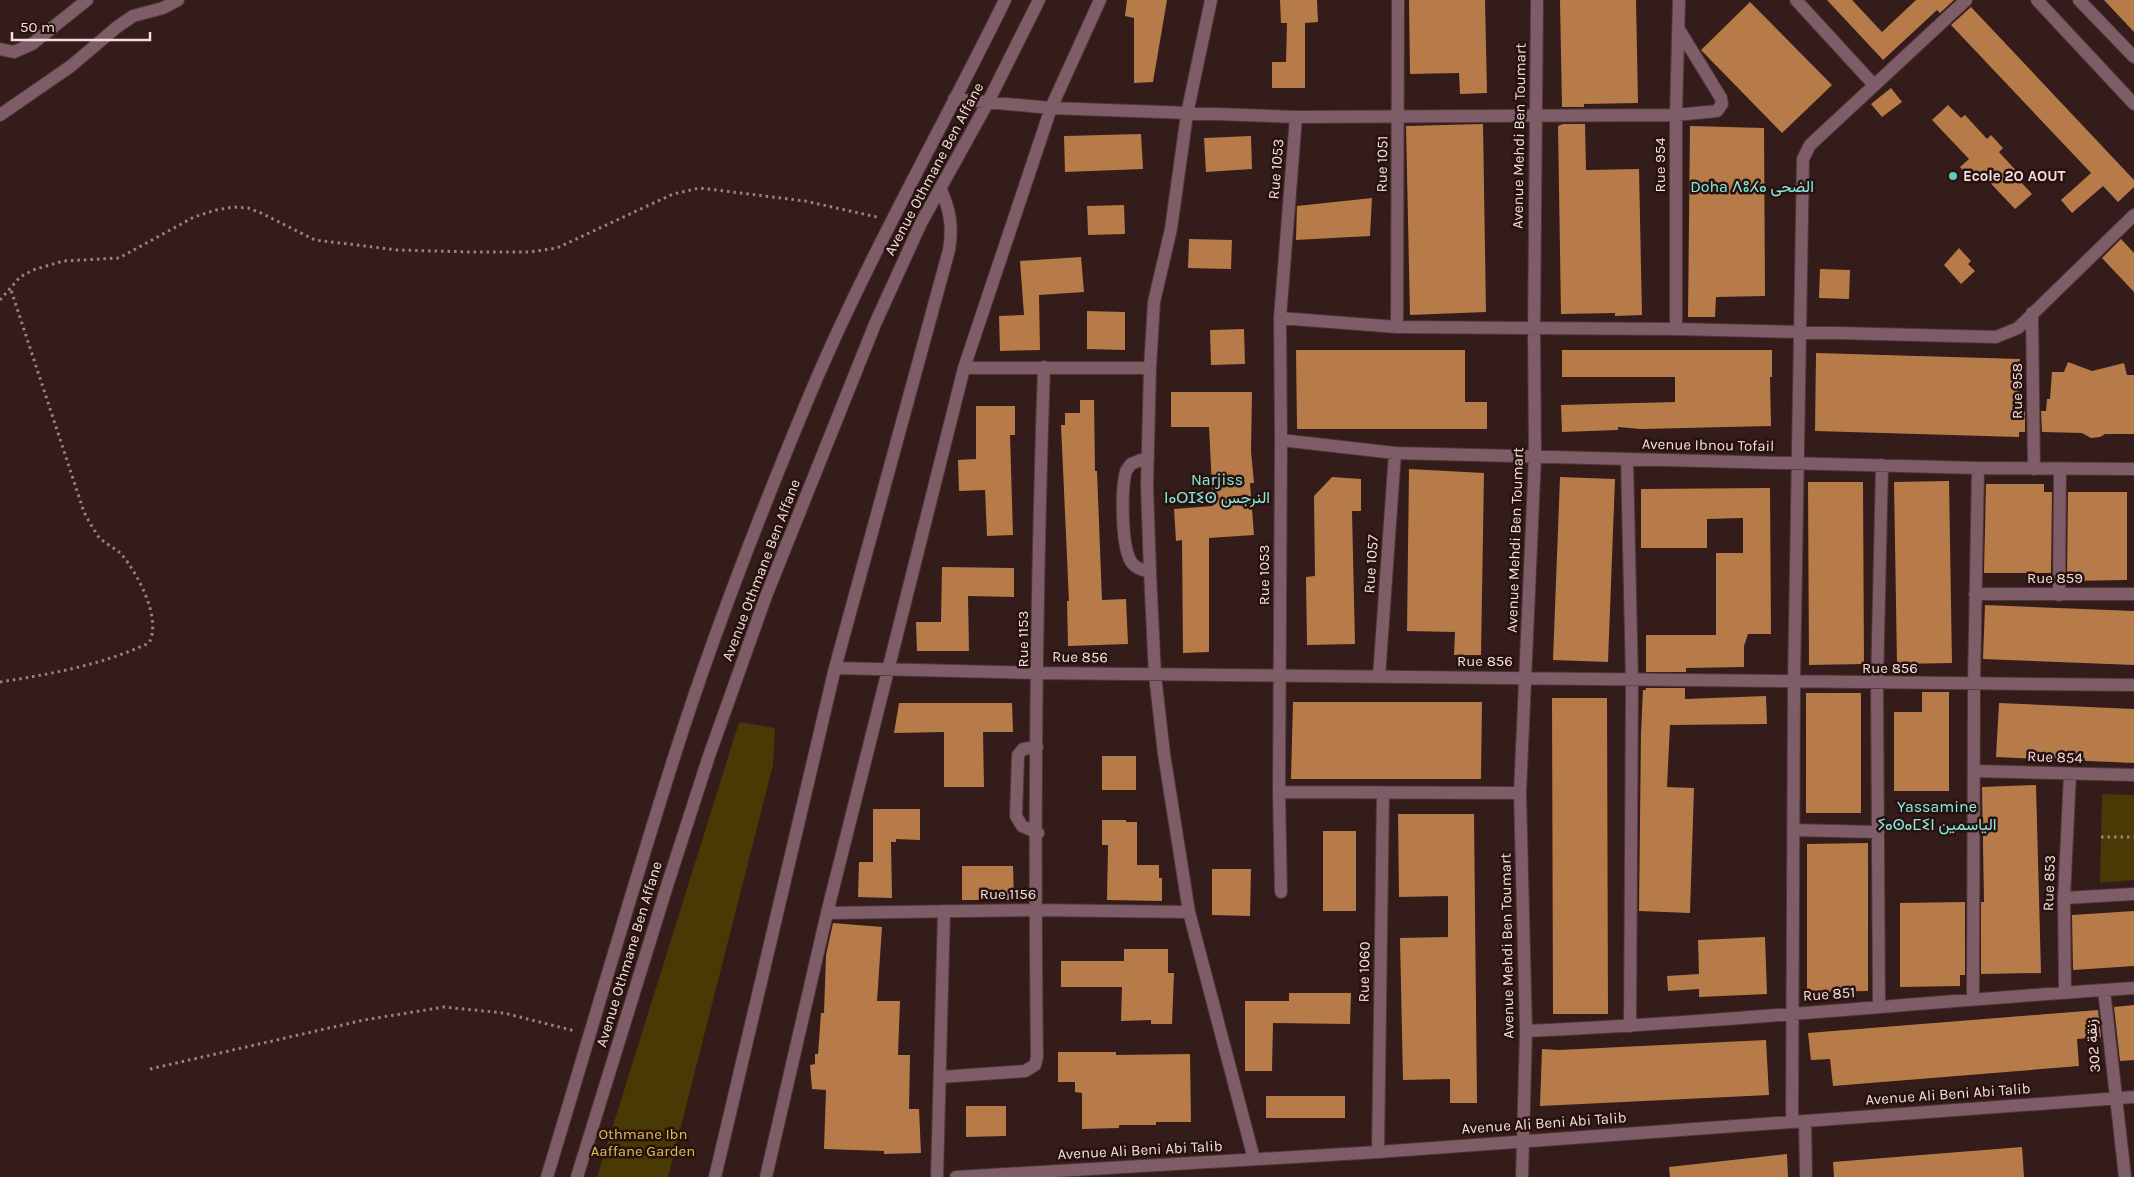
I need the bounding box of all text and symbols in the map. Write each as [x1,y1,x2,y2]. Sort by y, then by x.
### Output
scale bar [12,10,150,42]
text: 50 m [20,18,55,36]
street label: Avenue Mehdi Ben Toumart [1508,43,1530,229]
street label: Avenue Othmane Ben Affane [881,79,987,259]
street label: Rue 1051 [1373,135,1391,193]
street label: Rue 954 [1651,137,1669,193]
street label: Rue 1053 [1264,138,1288,200]
place label: Ecole 2O AOUT [1963,167,2066,185]
marker: Ecole 2O AOUT [1947,170,1959,182]
district label: Doha ⴷⵓⵃⴰ الضحى [1690,177,1814,197]
street label: Rue 958 [2008,363,2026,419]
street label: Avenue Ibnou Tofail [1642,435,1774,455]
street label: Avenue Mehdi Ben Toumart [1503,446,1527,633]
district label: Narjiss ⵏⴰⵔⵊⵉⵙ النرجس [1164,470,1270,508]
street label: Avenue Othmane Ben Affane [718,477,804,663]
street label: Rue 1057 [1360,534,1382,594]
street label: Rue 1053 [1255,545,1273,605]
street label: Rue 859 [2027,569,2083,587]
street label: Rue 1153 [1014,611,1032,667]
street label: Rue 856 [1052,648,1108,666]
street label: Rue 856 [1457,652,1513,670]
street label: Rue 856 [1862,659,1918,677]
street label: Rue 854 [2027,747,2084,767]
district label: Yassamine ⵢⴰⵙⴰⵎⵉⵏ الياسمين [1877,797,1997,835]
street label: Avenue Mehdi Ben Toumart [1496,853,1518,1039]
street label: Rue 853 [2039,855,2059,911]
street label: Avenue Othmane Ben Affane [592,859,666,1049]
street label: Rue 1156 [980,885,1036,903]
street label: Rue 1060 [1354,941,1374,1003]
street label: Rue 851 [1802,983,1856,1005]
street label: زنقة 302 [2082,1018,2104,1074]
street label: Avenue Ali Beni Abi Talib [1865,1079,2031,1109]
street label: Avenue Ali Beni Abi Talib [1461,1108,1627,1138]
park label: Othmane Ibn Aaffane Garden [591,1125,695,1160]
street label: Avenue Ali Beni Abi Talib [1057,1137,1223,1163]

